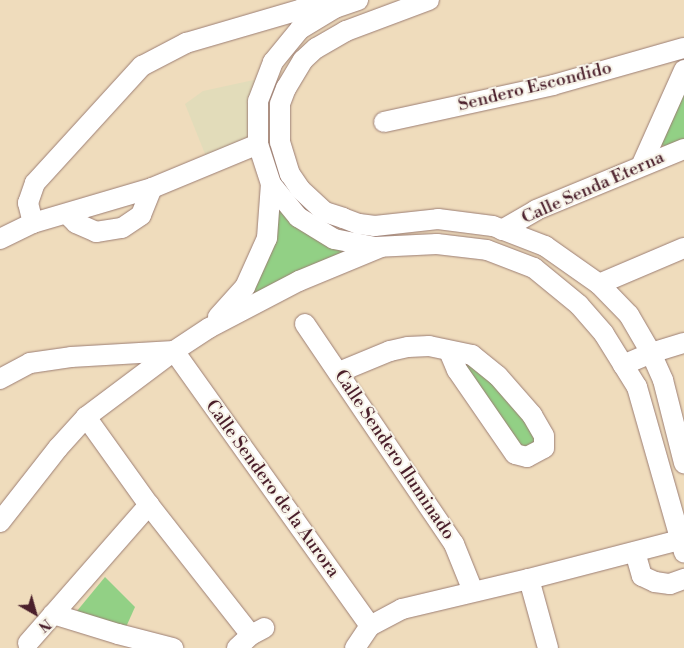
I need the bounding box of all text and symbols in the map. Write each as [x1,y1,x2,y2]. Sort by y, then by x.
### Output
street label: Sendero Escondido [456,57,614,117]
street label: Calle Senda Eterna [518,147,668,229]
street label: Calle Sendero Iluminado [329,366,459,544]
street label: Calle Sendero de la Aurora [200,396,344,582]
north arrow [10,588,60,638]
text: N [34,614,54,635]

